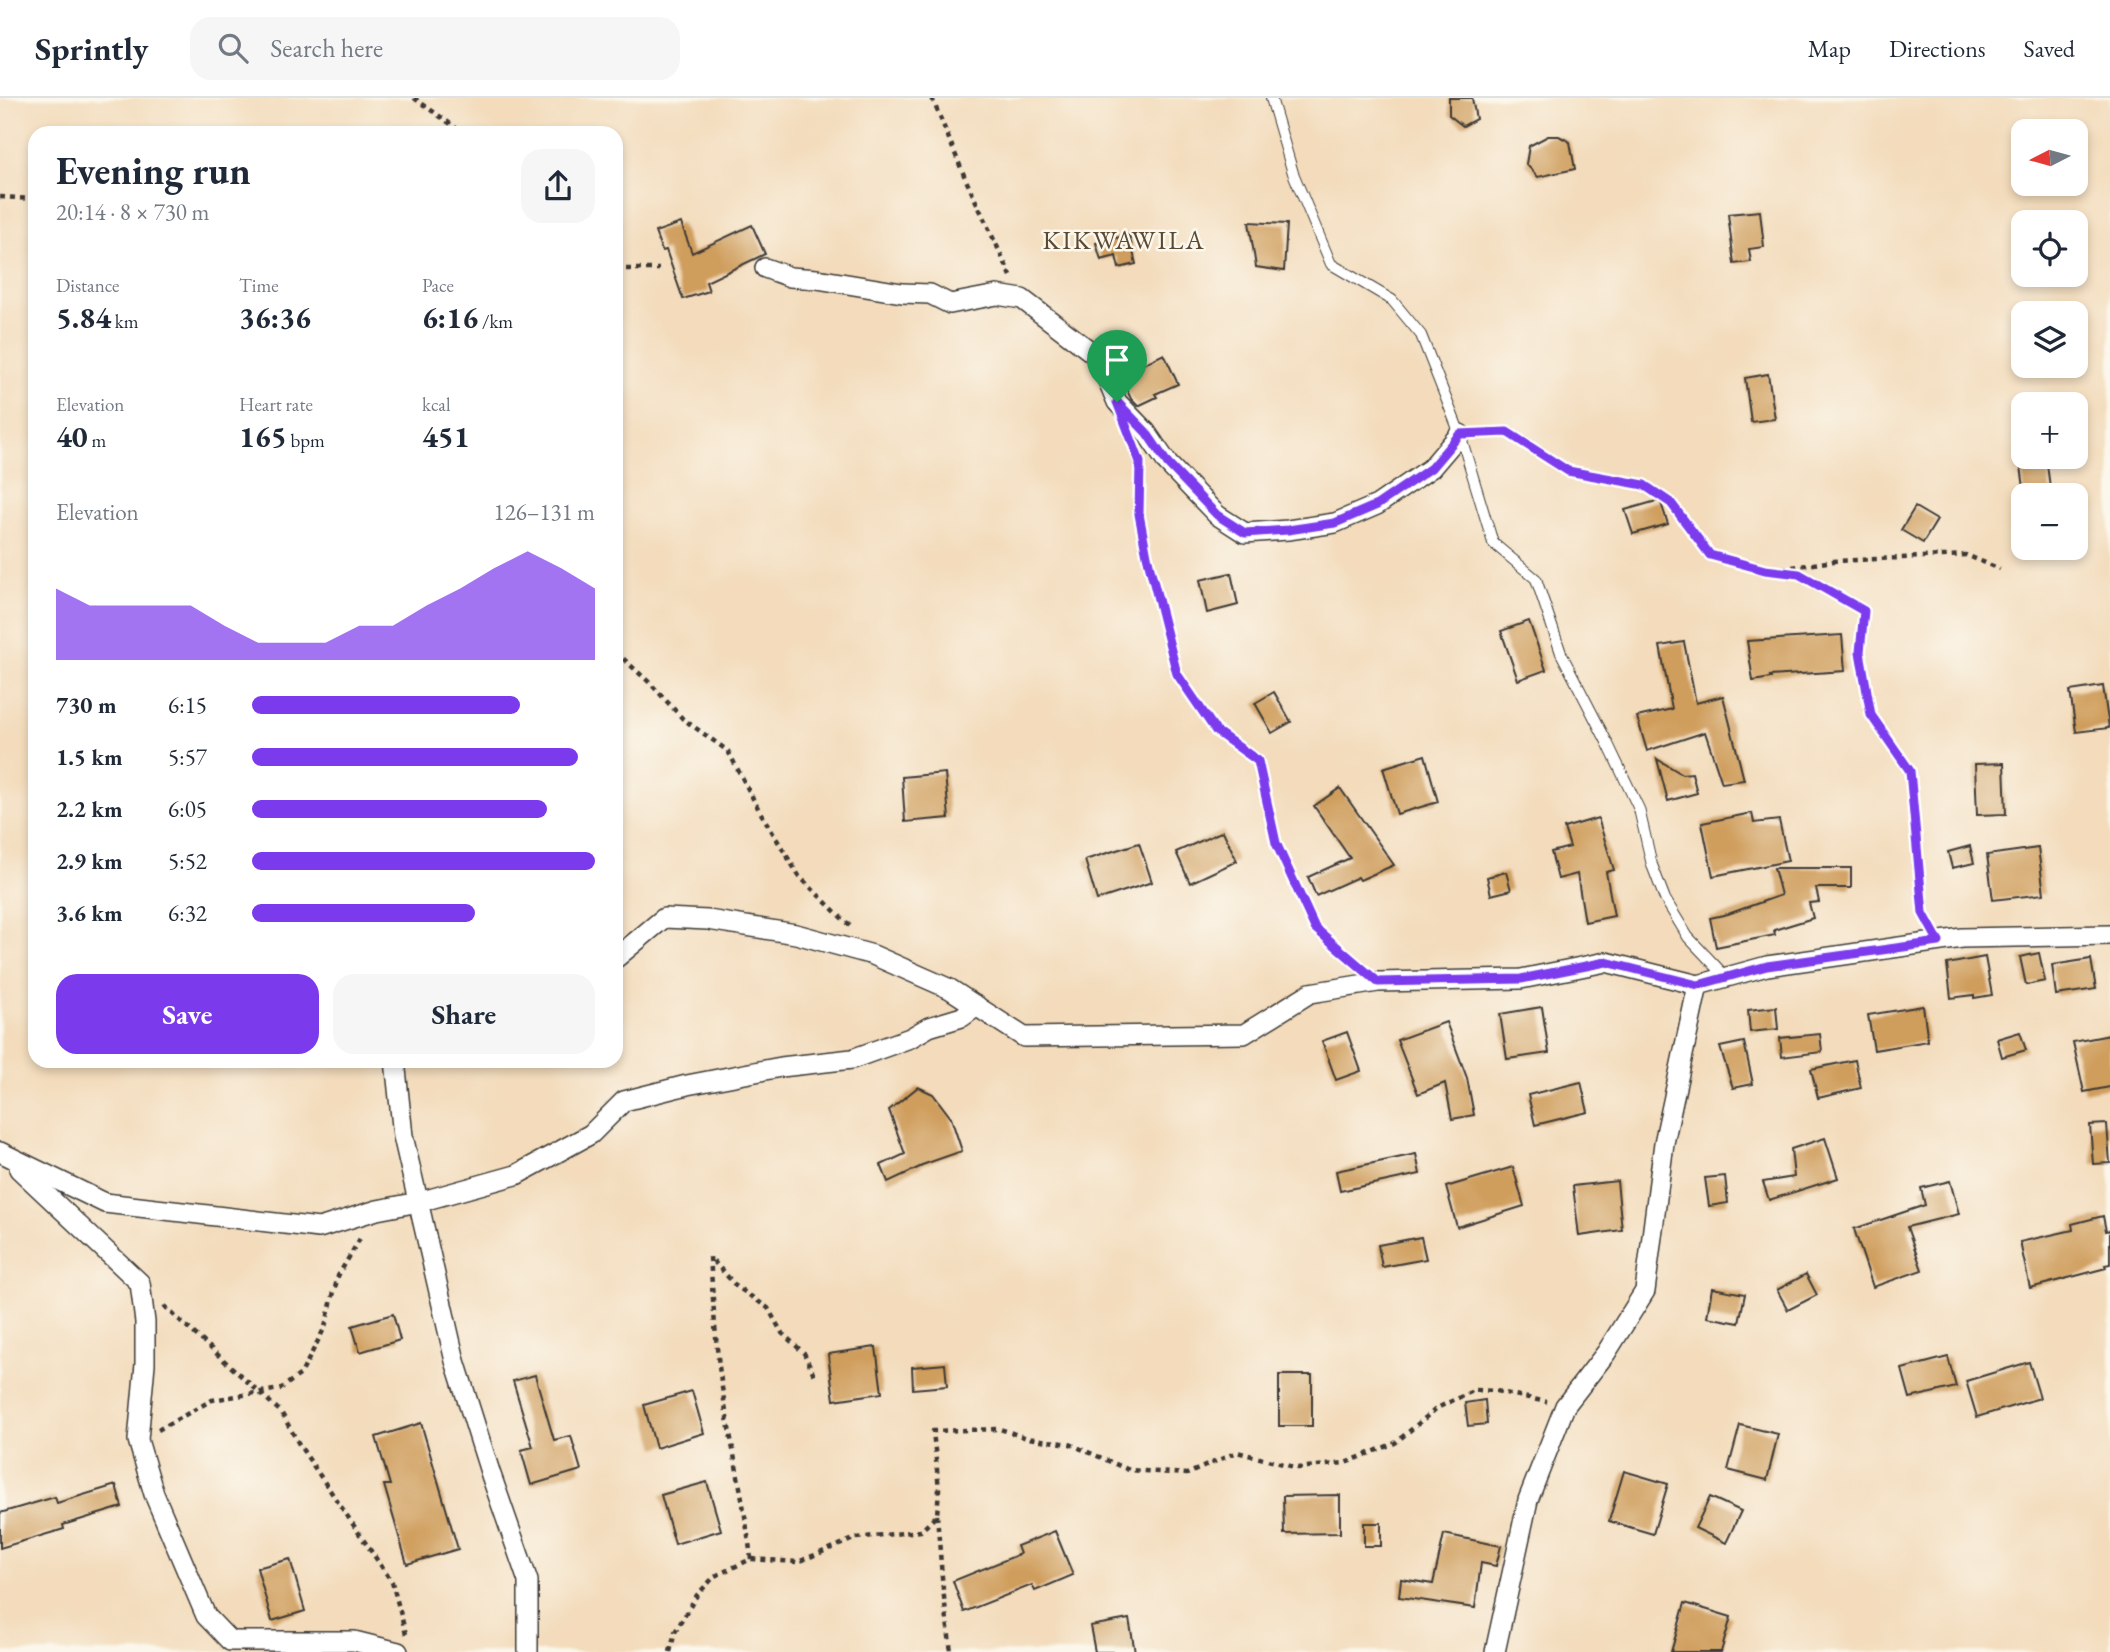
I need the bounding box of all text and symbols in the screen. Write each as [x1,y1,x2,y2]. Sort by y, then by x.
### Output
search box [190,17,680,80]
text: Sprintly [35,27,148,70]
icon: search [214,29,252,67]
text: Search here [270,31,383,65]
text: Map [1808,33,1851,64]
text: Directions [1889,33,1986,64]
text: Saved [2024,33,2075,64]
north arrow [2011,119,2088,196]
map controls [2011,119,2088,560]
text: Evening run [56,146,251,195]
button: share [521,149,595,223]
text: 20:14 · 8 × 730 m [56,197,209,227]
button: locate [2011,210,2088,287]
district label: KIKWAWILA [1043,223,1205,257]
text: Distance [56,273,119,298]
text: Time [239,273,279,298]
text: Pace [422,273,454,298]
text: 5.84 [56,298,111,337]
text: 36:36 [239,298,311,337]
text: 6:16 [422,298,478,337]
button: layers [2011,301,2088,378]
text: km [111,309,139,334]
text: /km [478,309,513,334]
pin [1087,330,1147,402]
icon: arrive [1098,341,1136,379]
text: Elevation [56,392,124,417]
text: Heart rate [239,392,313,417]
text: kcal [422,392,451,417]
button: + [2011,392,2088,469]
text: 40 [56,417,88,456]
text: 165 [239,417,287,456]
text: 451 [422,417,470,456]
text: m [88,428,106,453]
text: bpm [287,428,325,453]
button: − [2011,483,2088,560]
text: Elevation [56,497,139,527]
text: 126–131 m [494,497,595,527]
text: 730 m [56,690,117,720]
text: 6:15 [168,690,207,720]
text: 1.5 km [56,742,123,772]
text: 5:57 [168,742,207,772]
text: 2.2 km [56,794,123,824]
text: 6:05 [168,794,207,824]
text: 2.9 km [56,846,123,876]
text: 5:52 [168,846,207,876]
text: 3.6 km [56,898,123,928]
text: 6:32 [168,898,207,928]
button: Save [56,974,319,1054]
button: Share [333,974,595,1054]

